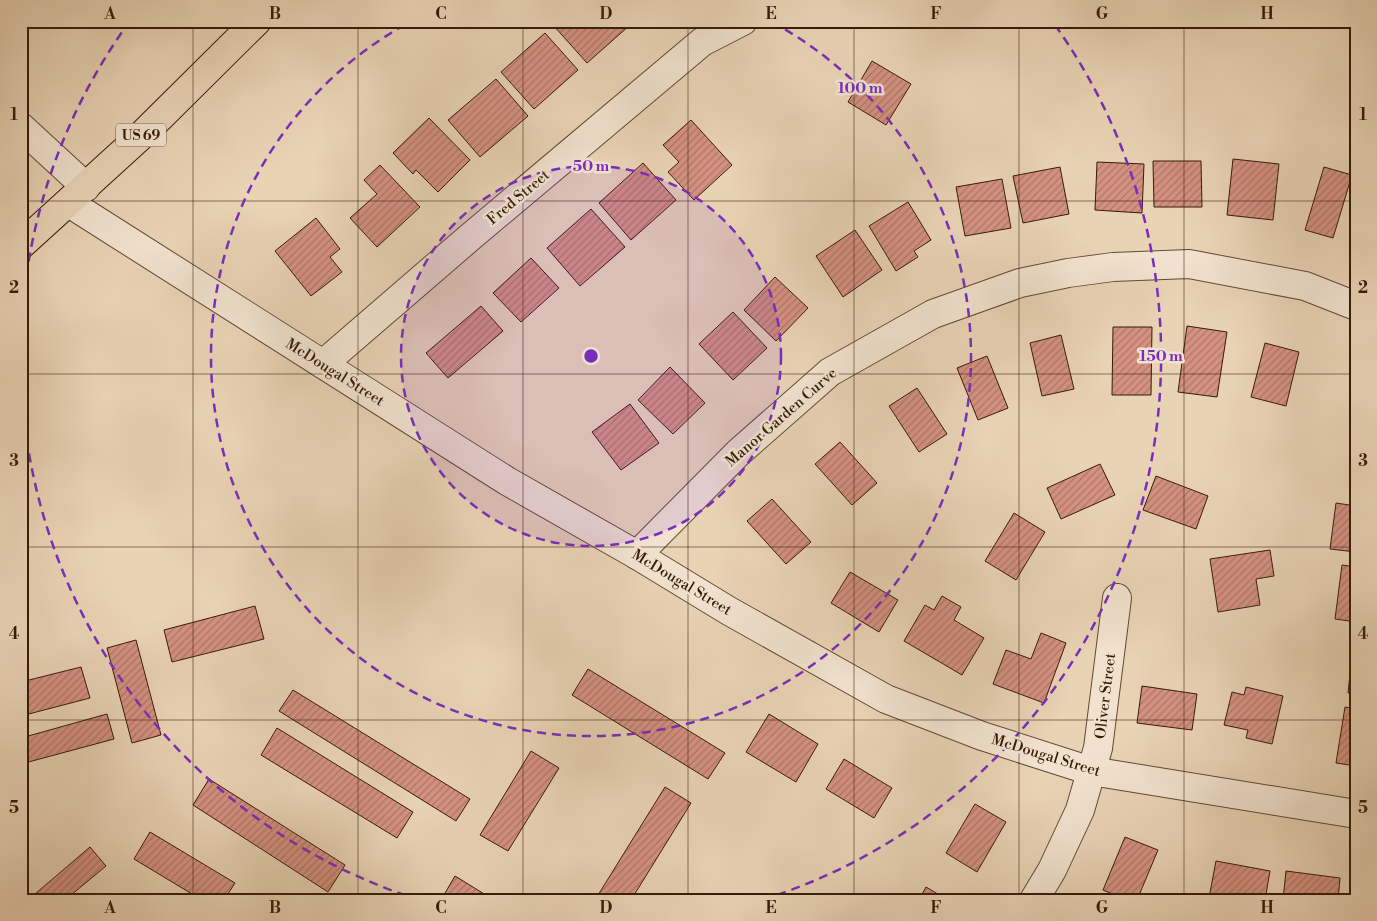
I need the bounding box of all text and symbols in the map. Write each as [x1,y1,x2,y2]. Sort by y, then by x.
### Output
text: A [103,4,116,24]
text: B [269,4,281,24]
text: C [435,4,447,24]
text: D [600,4,613,24]
text: E [765,4,777,24]
text: F [930,4,942,24]
text: G [1096,4,1109,24]
text: H [1260,4,1274,24]
text: 100 m [838,79,883,98]
text: 1 [10,105,18,125]
text: 1 [1359,105,1367,125]
road number: US 69 [116,124,166,146]
text: 50 m [573,157,609,176]
street label: Fred Street [483,165,554,229]
text: 2 [9,278,19,298]
text: 2 [1358,278,1368,298]
street label: McDougal Street [282,334,388,411]
centre of rings [582,347,600,365]
text: 150 m [1139,347,1183,366]
street label: Manor Garden Curve [722,364,841,471]
text: 3 [9,451,19,471]
text: 3 [1358,451,1368,471]
street label: McDougal Street [628,545,736,620]
text: 4 [9,624,20,644]
text: 4 [1358,624,1369,644]
street label: Oliver Street [1091,651,1120,740]
street label: McDougal Street [989,730,1103,781]
text: 5 [9,798,19,818]
text: 5 [1358,798,1368,818]
text: A [103,898,116,918]
text: B [269,898,281,918]
text: C [435,898,447,918]
text: D [600,898,613,918]
text: E [765,898,777,918]
text: F [930,898,942,918]
text: G [1096,898,1109,918]
text: H [1260,898,1274,918]

